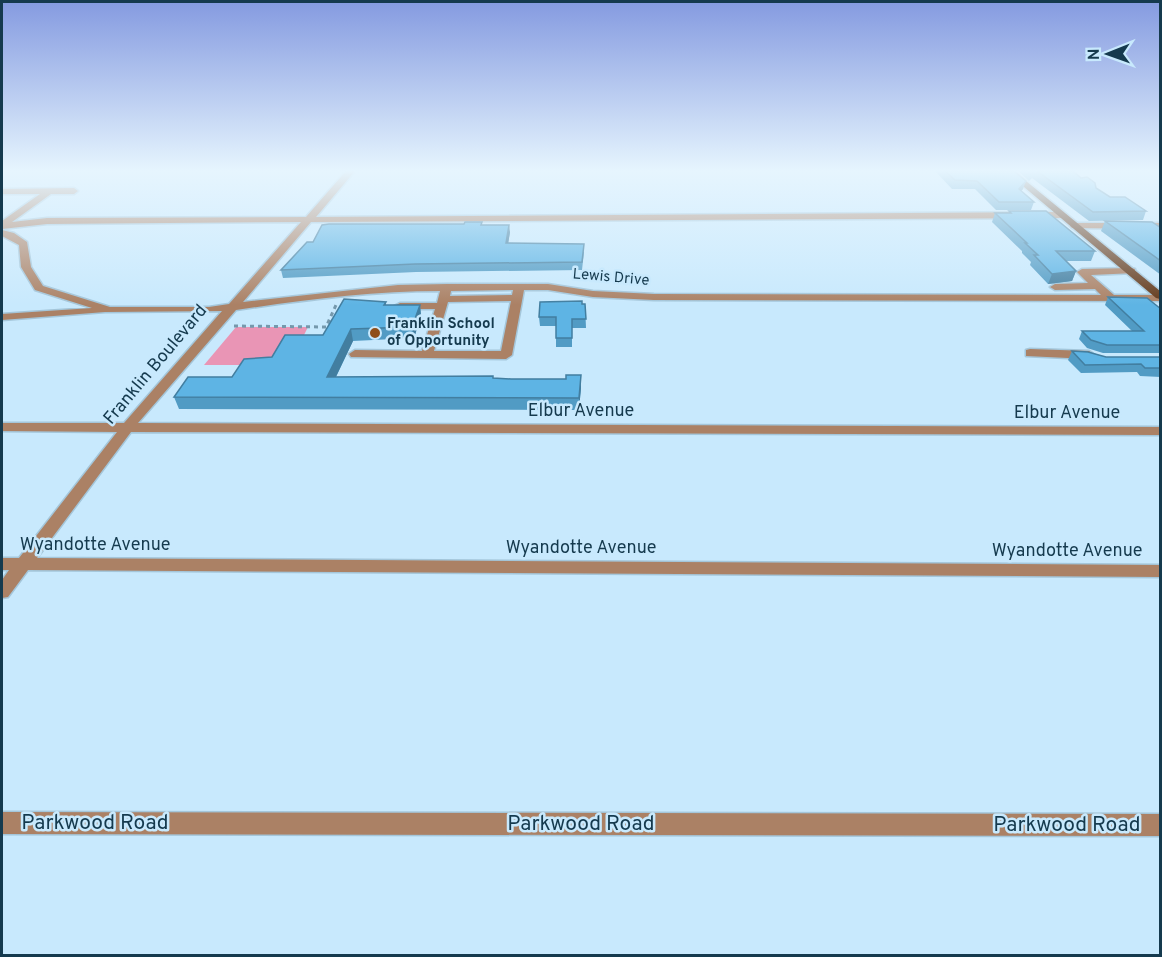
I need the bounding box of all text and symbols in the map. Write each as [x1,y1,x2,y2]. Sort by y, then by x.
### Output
north arrow [1078,24,1138,84]
text: N [1085,48,1105,60]
street label: Lewis Drive [572,265,650,291]
street label: Franklin Boulevard [99,300,213,430]
place label: Franklin School of Opportunity [387,315,495,351]
marker: Franklin School of Opportunity [368,326,382,340]
street label: Elbur Avenue [528,400,634,423]
street label: Elbur Avenue [1014,402,1120,425]
street label: Wyandotte Avenue [20,534,170,557]
street label: Wyandotte Avenue [506,537,656,560]
street label: Wyandotte Avenue [992,540,1142,563]
street label: Parkwood Road [21,810,169,837]
street label: Parkwood Road [507,811,655,838]
street label: Parkwood Road [993,812,1141,839]

